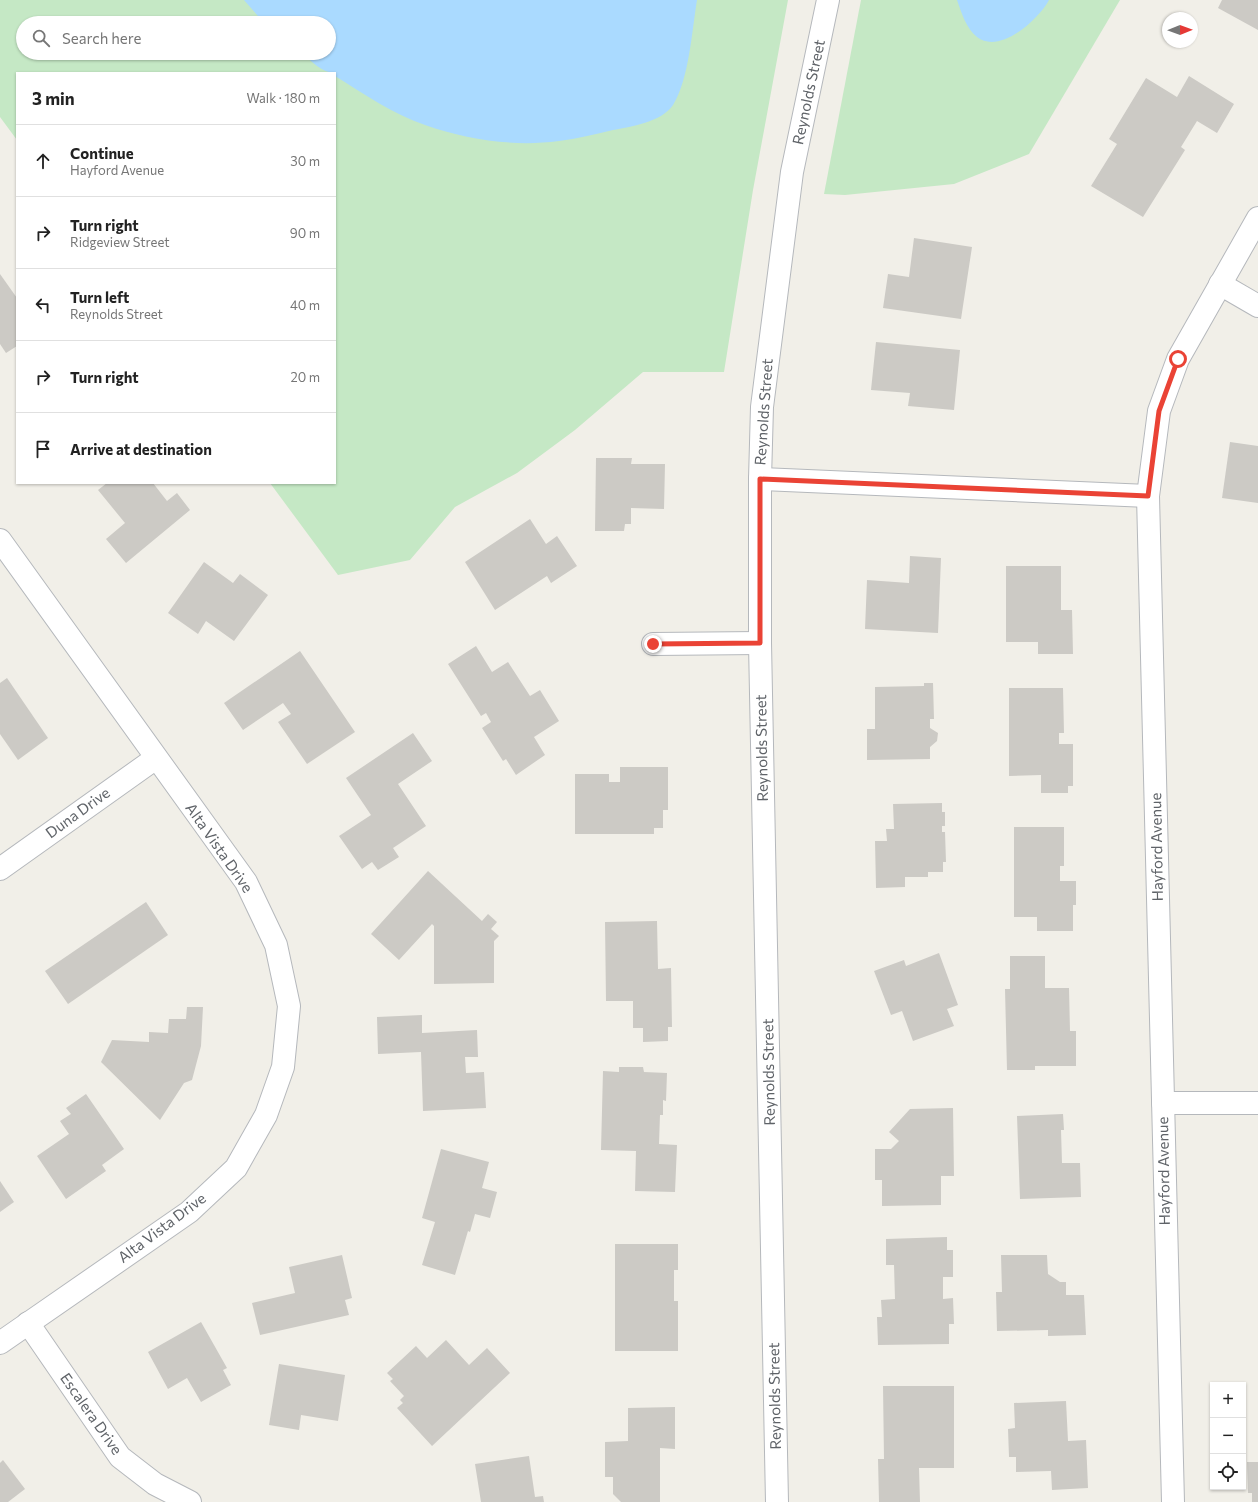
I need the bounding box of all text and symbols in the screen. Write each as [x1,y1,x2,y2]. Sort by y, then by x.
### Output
north arrow [1162,12,1198,48]
search box [16,16,336,60]
icon: search [30,27,52,49]
text: Search here [62,29,141,47]
street label: Reynolds Street [788,38,828,146]
text: 3 min [32,88,75,109]
text: Walk · 180 m [246,90,320,106]
text: Continue [70,144,134,162]
icon: ahead [32,150,54,172]
text: 30 m [290,153,320,169]
text: Hayford Avenue [70,162,164,178]
text: Turn right [70,216,139,234]
icon: right [32,222,54,244]
text: 90 m [290,225,320,241]
text: Ridgeview Street [70,234,170,250]
text: Turn left [70,288,129,306]
icon: left [32,294,54,316]
text: 40 m [290,297,320,313]
text: Reynolds Street [70,306,163,322]
route start [1169,350,1187,368]
street label: Reynolds Street [750,358,776,466]
icon: right [32,366,54,388]
text: Turn right [70,368,139,386]
text: 20 m [291,369,320,385]
icon: arrive [32,438,54,460]
text: Arrive at destination [70,440,212,458]
route end [644,635,662,653]
street label: Reynolds Street [751,694,771,802]
street label: Duna Drive [42,783,113,842]
street label: Hayford Avenue [1146,793,1166,901]
street label: Alta Vista Drive [182,799,257,896]
street label: Reynolds Street [758,1018,778,1126]
street label: Hayford Avenue [1153,1117,1173,1225]
street label: Alta Vista Drive [114,1188,209,1266]
street label: Reynolds Street [764,1342,784,1450]
street label: Escalera Drive [57,1369,127,1458]
map controls [1210,1382,1246,1490]
button: + [1210,1382,1246,1418]
button: − [1210,1418,1246,1454]
button: locate [1210,1454,1246,1490]

